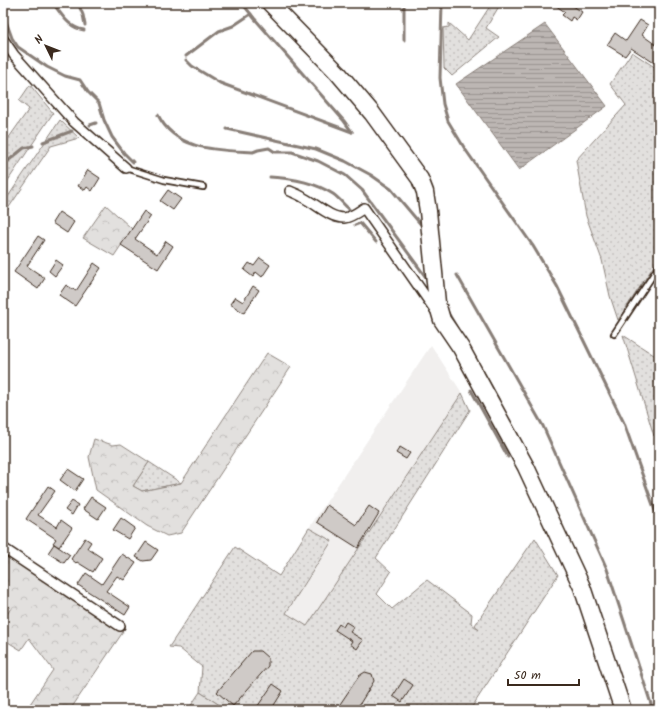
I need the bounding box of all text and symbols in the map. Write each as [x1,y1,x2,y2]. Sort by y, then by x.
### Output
north arrow [26,26,66,66]
text: N [30,31,48,49]
scale bar [508,661,579,687]
text: 50 m [514,666,541,685]

